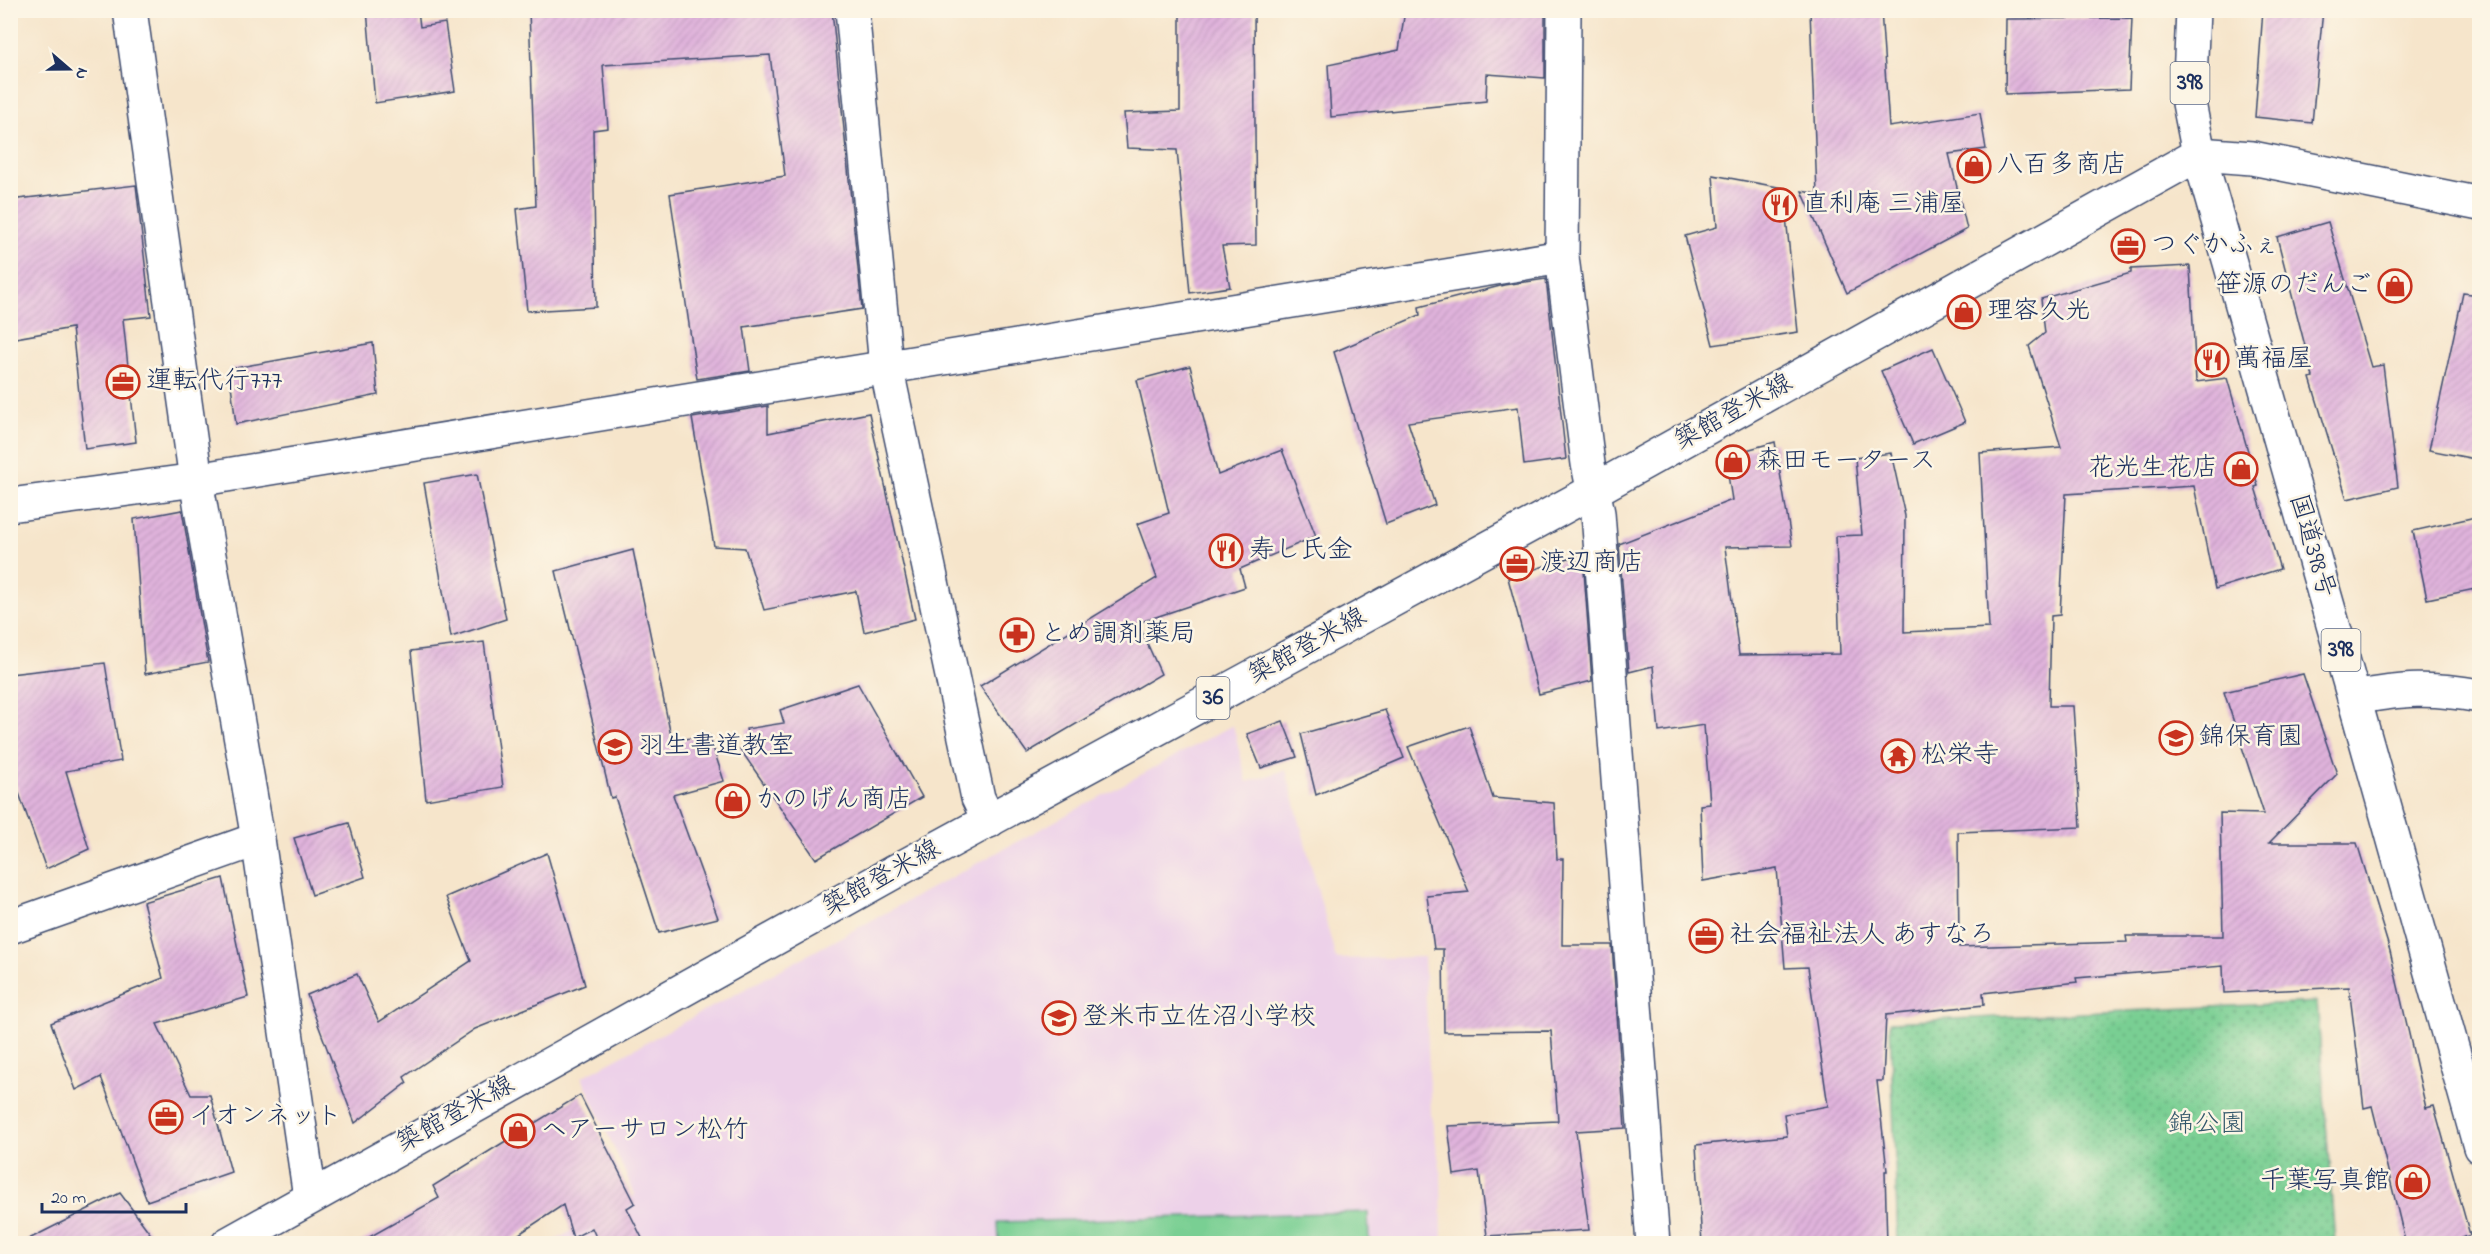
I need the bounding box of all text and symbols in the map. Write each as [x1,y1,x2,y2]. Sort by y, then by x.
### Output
north arrow [39,39,99,99]
road number: 398 [2170,62,2210,104]
text: N [68,64,94,83]
place label: 八百多商店 [1997,147,2127,185]
shop icon: 八百多商店 [1956,148,1992,184]
place label: 直利庵 三浦屋 [1803,186,1966,224]
restaurant icon: 直利庵 三浦屋 [1762,187,1798,223]
place label: つぐかふぇ [2151,227,2280,265]
office icon: つぐかふぇ [2110,228,2146,264]
place label: 笹源のだんご [2216,267,2372,305]
shop icon: 笹源のだんご [2377,268,2413,304]
place label: 理容久光 [1987,293,2091,331]
shop icon: 理容久光 [1946,294,1982,330]
place label: 萬福屋 [2235,341,2313,379]
restaurant icon: 萬福屋 [2194,342,2230,378]
place label: 運転代行777 [146,363,282,401]
office icon: 運転代行777 [105,364,141,400]
street label: 築館登米線 [1668,365,1800,461]
place label: 森田モータース [1756,443,1936,481]
shop icon: 森田モータース [1715,444,1751,480]
place label: 花光生花店 [2088,450,2218,488]
shop icon: 花光生花店 [2223,451,2259,487]
street label: 国道398号 [2278,490,2344,602]
place label: 寿し氏金 [1249,532,1353,570]
restaurant icon: 寿し氏金 [1208,533,1244,569]
place label: 渡辺商店 [1540,545,1644,583]
office icon: 渡辺商店 [1499,546,1535,582]
street label: 築館登米線 [1242,599,1374,695]
place label: とめ調剤薬局 [1040,616,1196,654]
pharmacy icon: とめ調剤薬局 [999,617,1035,653]
road number: 398 [2322,629,2360,671]
road number: 36 [1196,677,1230,719]
place label: 錦保育園 [2199,719,2303,757]
school or university icon: 錦保育園 [2158,720,2194,756]
place label: 羽生書道教室 [638,728,794,766]
school or university icon: 羽生書道教室 [597,729,633,765]
place label: 松栄寺 [1921,737,1999,775]
temple icon: 松栄寺 [1880,738,1916,774]
place label: かのげん商店 [756,782,912,820]
shop icon: かのげん商店 [715,783,751,819]
street label: 築館登米線 [816,831,948,927]
place label: 社会福祉法人 あすなろ [1729,917,1995,955]
office icon: 社会福祉法人 あすなろ [1688,918,1724,954]
place label: 登米市立佐沼小学校 [1082,999,1316,1037]
school or university icon: 登米市立佐沼小学校 [1041,1000,1077,1036]
street label: 築館登米線 [390,1067,522,1163]
place label: イオンネット [189,1098,342,1136]
office icon: イオンネット [148,1099,184,1135]
park label: 錦公園 [2168,1106,2246,1144]
place label: ヘアーサロン松竹 [541,1112,749,1150]
shop icon: ヘアーサロン松竹 [500,1113,536,1149]
place label: 千葉写真館 [2260,1163,2390,1201]
shop icon: 千葉写真館 [2395,1164,2431,1200]
scale bar [42,1176,186,1214]
text: 20 m [51,1186,86,1212]

